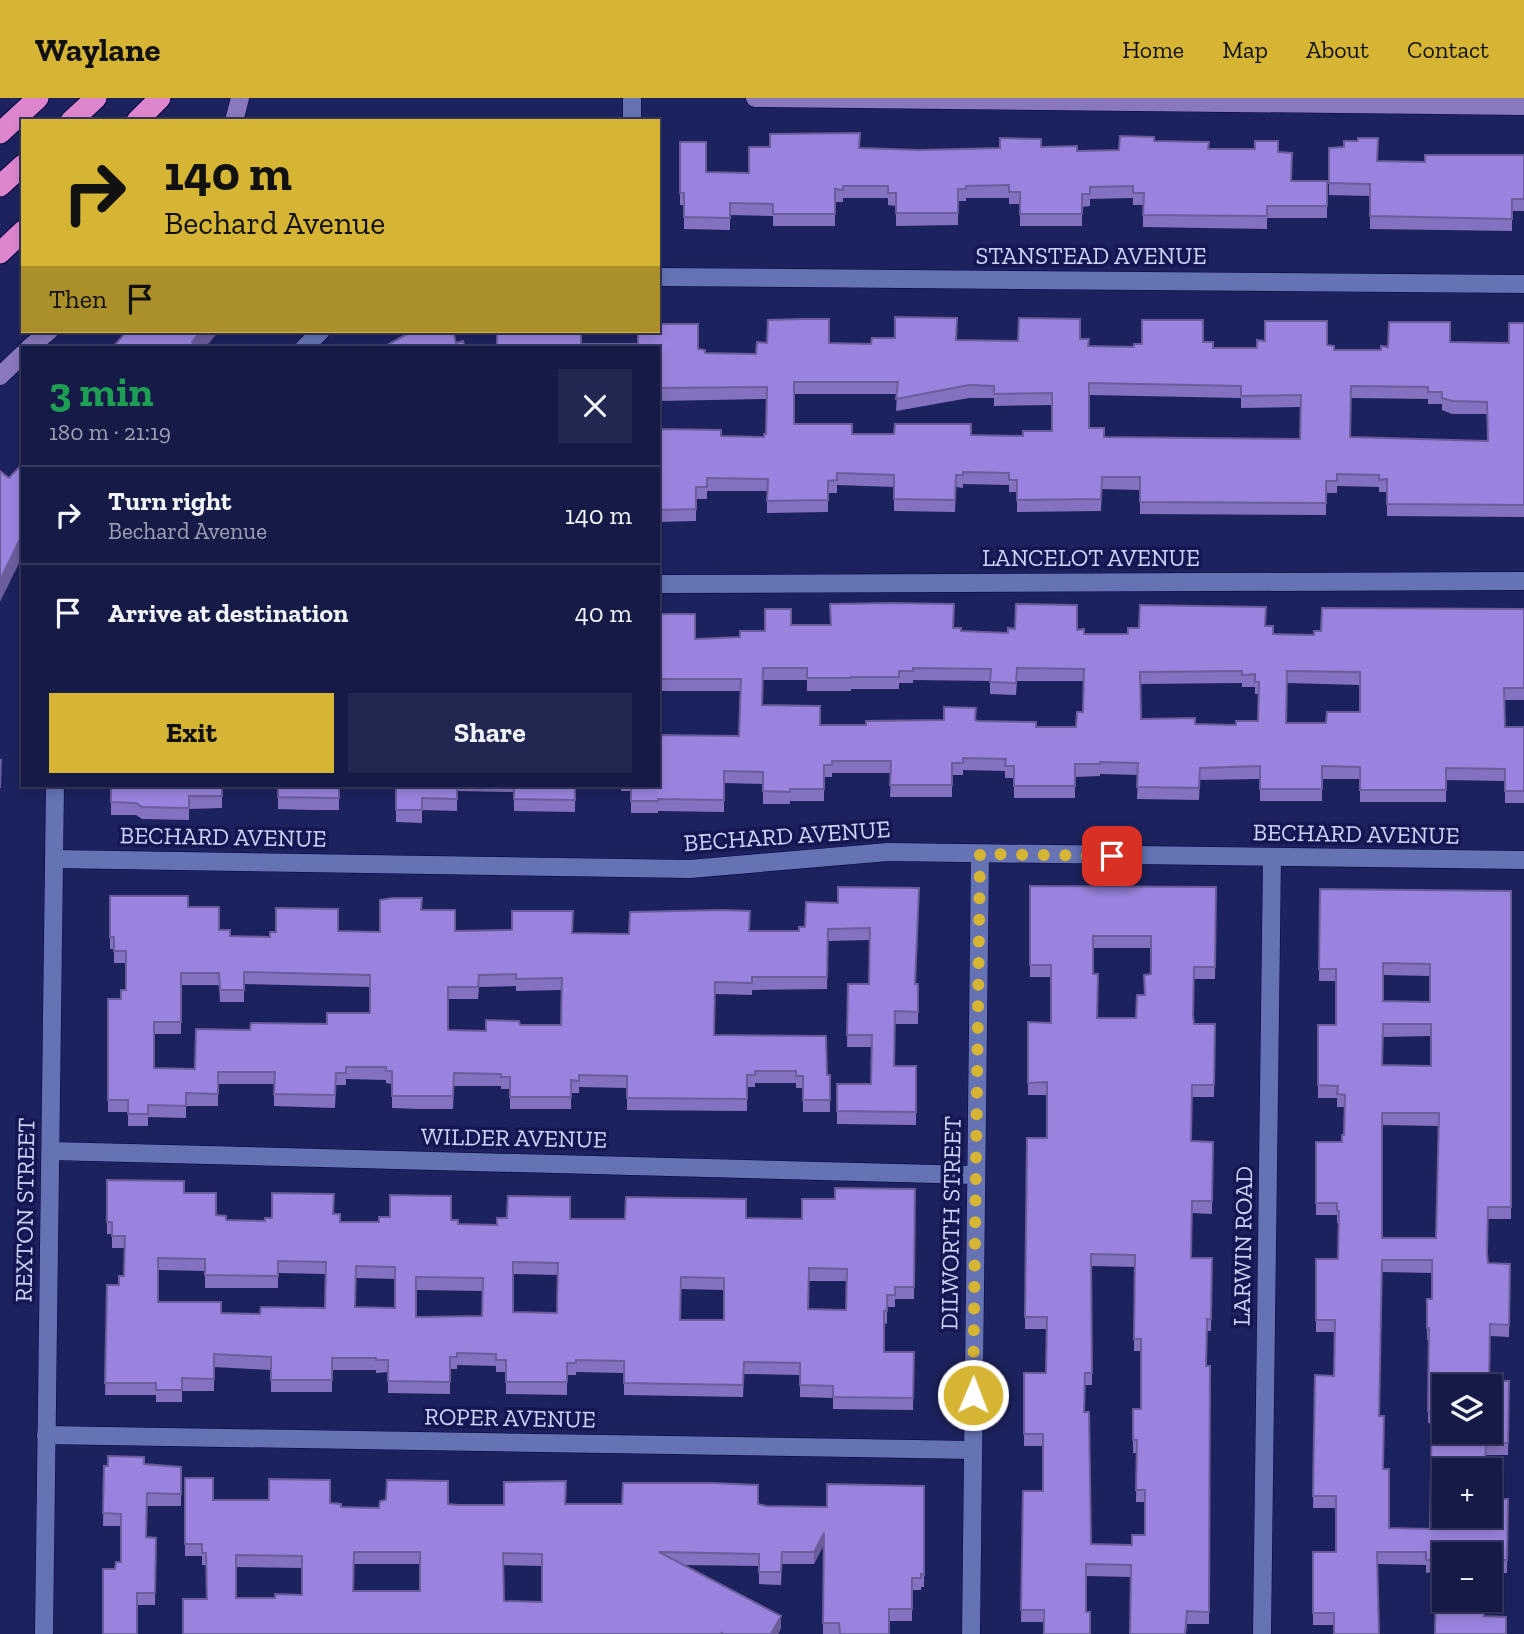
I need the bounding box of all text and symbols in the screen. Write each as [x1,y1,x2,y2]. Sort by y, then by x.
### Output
text: Waylane [35,30,161,69]
text: Home [1122,35,1184,64]
text: Map [1222,35,1268,64]
text: About [1306,35,1369,64]
text: Contact [1407,35,1489,64]
text: 140 m [164,144,292,203]
icon: right [49,147,140,238]
text: Bechard Avenue [164,204,385,242]
street label: STANSTEAD AVENUE [975,241,1207,270]
icon: arrive [121,280,159,318]
text: Then [49,283,107,315]
text: 3 min [49,366,154,417]
button: close [558,369,632,443]
text: 180 m · 21:19 [49,418,171,446]
text: Turn right [108,485,231,517]
icon: right [49,496,87,534]
text: 140 m [565,499,632,531]
text: Bechard Avenue [108,517,267,545]
street label: LANCELOT AVENUE [982,543,1200,572]
icon: arrive [49,594,87,632]
text: Arrive at destination [108,597,348,629]
text: 40 m [575,597,632,629]
button: Exit [49,693,334,773]
button: Share [348,693,632,773]
street label: BECHARD AVENUE [683,814,891,857]
street label: BECHARD AVENUE [1252,817,1460,850]
street label: BECHARD AVENUE [119,820,327,853]
pin [1082,826,1142,886]
icon: arrive [1093,837,1131,875]
street label: DILWORTH STREET [934,1116,967,1330]
street label: REXTON STREET [8,1117,41,1303]
street label: WILDER AVENUE [421,1121,607,1154]
street label: LARWIN ROAD [1227,1166,1258,1326]
position arrow [936,1358,1010,1432]
map controls [1432,1374,1502,1612]
button: layers [1432,1374,1502,1444]
street label: ROPER AVENUE [424,1402,596,1433]
button: + [1432,1458,1502,1528]
button: − [1432,1542,1502,1612]

